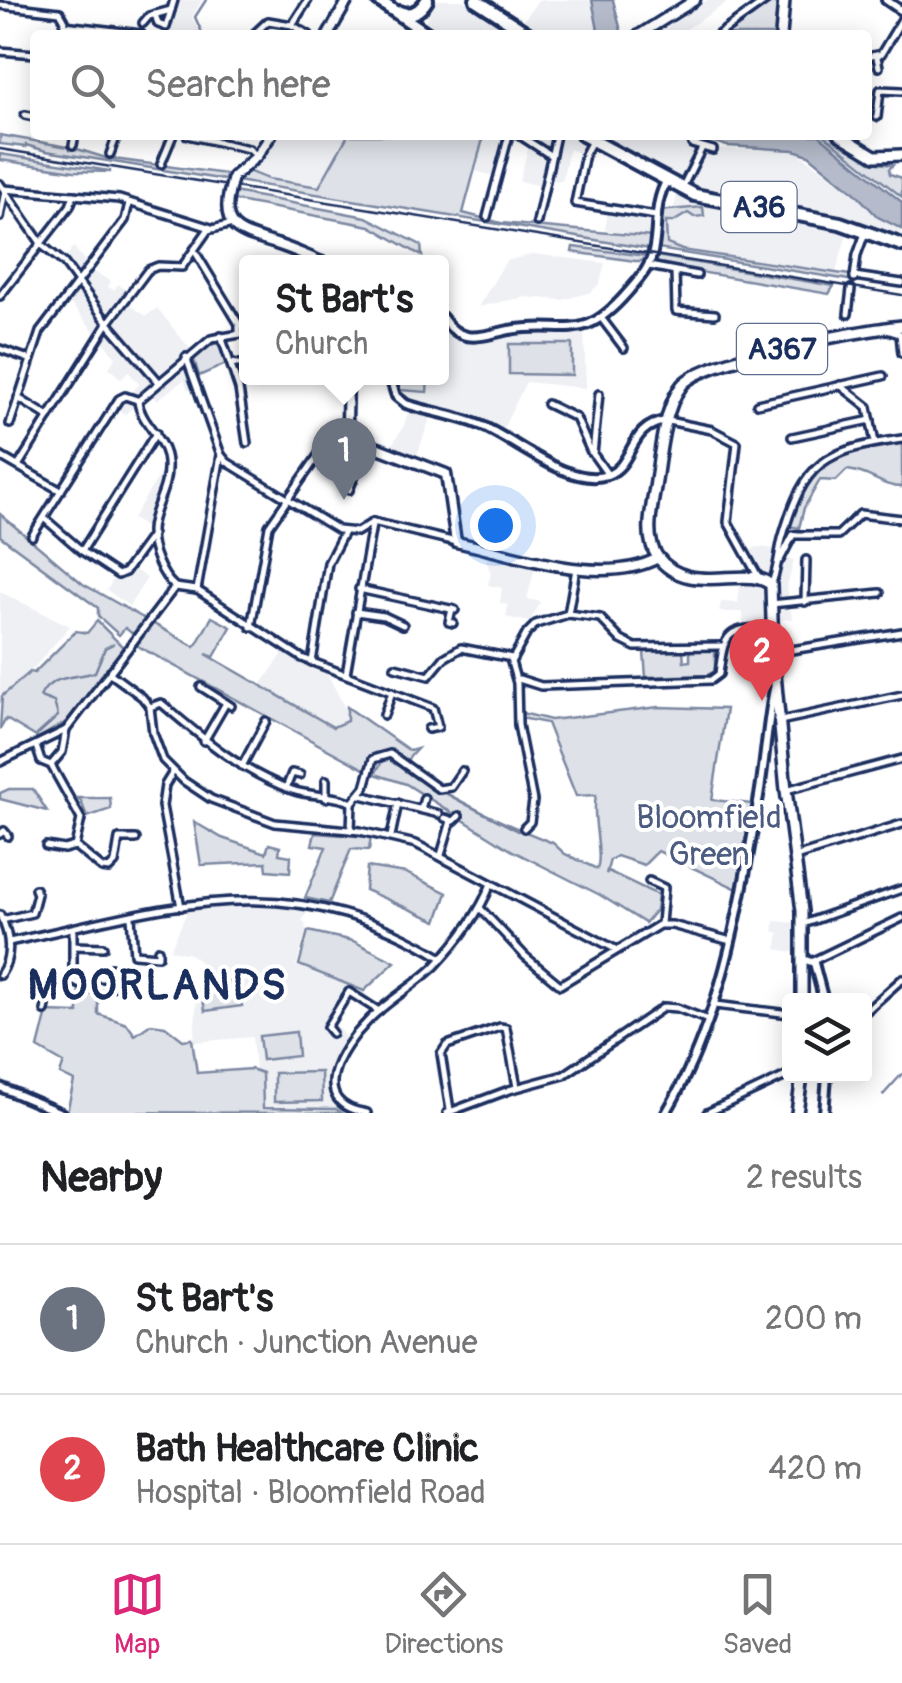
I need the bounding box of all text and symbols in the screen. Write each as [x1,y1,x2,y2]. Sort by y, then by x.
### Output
search box [30,30,872,140]
icon: search [65,58,120,113]
text: Search here [145,61,331,109]
road number: A36 [722,182,796,232]
popup [239,255,449,385]
text: St Bart's [275,276,413,324]
text: Church [275,324,368,364]
road number: A367 [737,324,827,374]
pin: 1 [312,418,376,500]
your location [470,500,521,551]
pin: 2 [730,618,794,701]
park label: Bloomfield Green [636,798,782,875]
district label: MOORLANDS [28,960,288,1012]
map controls [782,993,872,1083]
button: layers [782,993,872,1083]
text: Nearby [40,1152,162,1204]
text: 2 results [746,1158,862,1198]
text: St Bart's [135,1275,273,1323]
text: 1 [66,1299,79,1339]
text: 200 m [765,1299,862,1339]
text: Church · Junction Avenue [135,1323,477,1363]
text: Bath Healthcare Clinic [135,1425,479,1473]
text: 2 [64,1449,81,1489]
text: 420 m [768,1449,862,1489]
text: Hospital · Bloomfield Road [135,1473,486,1513]
tab: Map [110,1567,165,1662]
tab: Directions [384,1567,503,1662]
tab: Saved [723,1567,792,1662]

